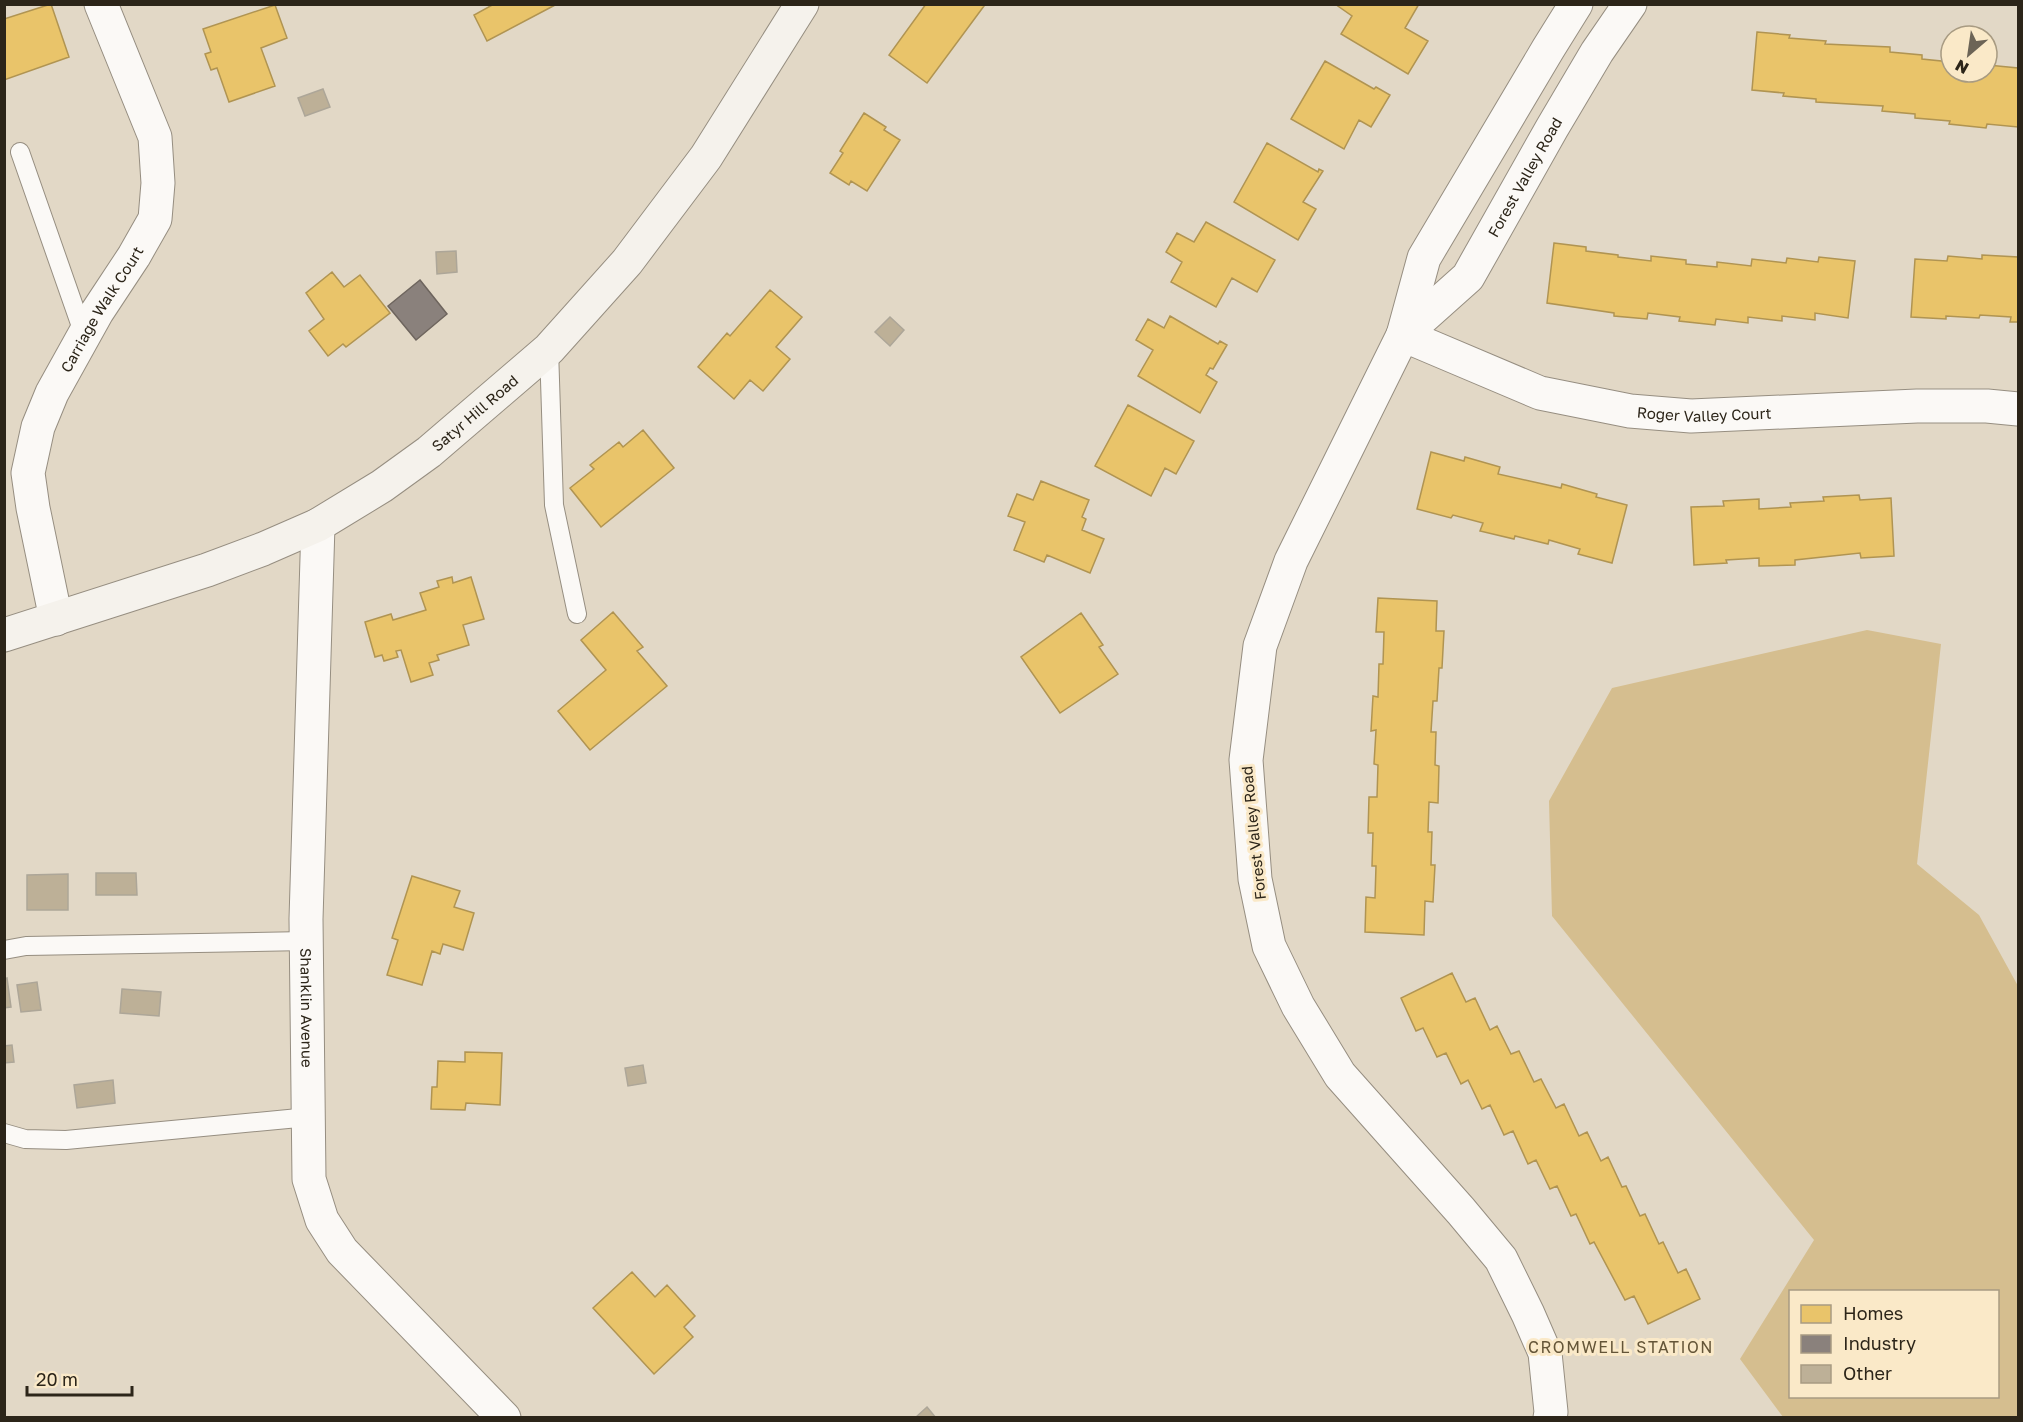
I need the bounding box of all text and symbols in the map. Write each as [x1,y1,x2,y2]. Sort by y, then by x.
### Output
north arrow [1939,24,1999,84]
text: N [1952,55,1972,79]
street label: Forest Valley Road [1484,114,1565,240]
street label: Carriage Walk Court [56,243,147,375]
street label: Satyr Hill Road [428,371,521,455]
street label: Roger Valley Court [1636,403,1772,425]
street label: Forest Valley Road [1237,765,1269,901]
street label: Shanklin Avenue [297,948,317,1068]
legend [1789,1290,1999,1398]
text: Homes [1843,1302,1903,1324]
text: Industry [1843,1332,1916,1354]
district label: CROMWELL STATION [1528,1337,1714,1357]
scale bar [27,1359,132,1397]
text: Other [1843,1362,1892,1384]
text: 20 m [36,1368,78,1390]

